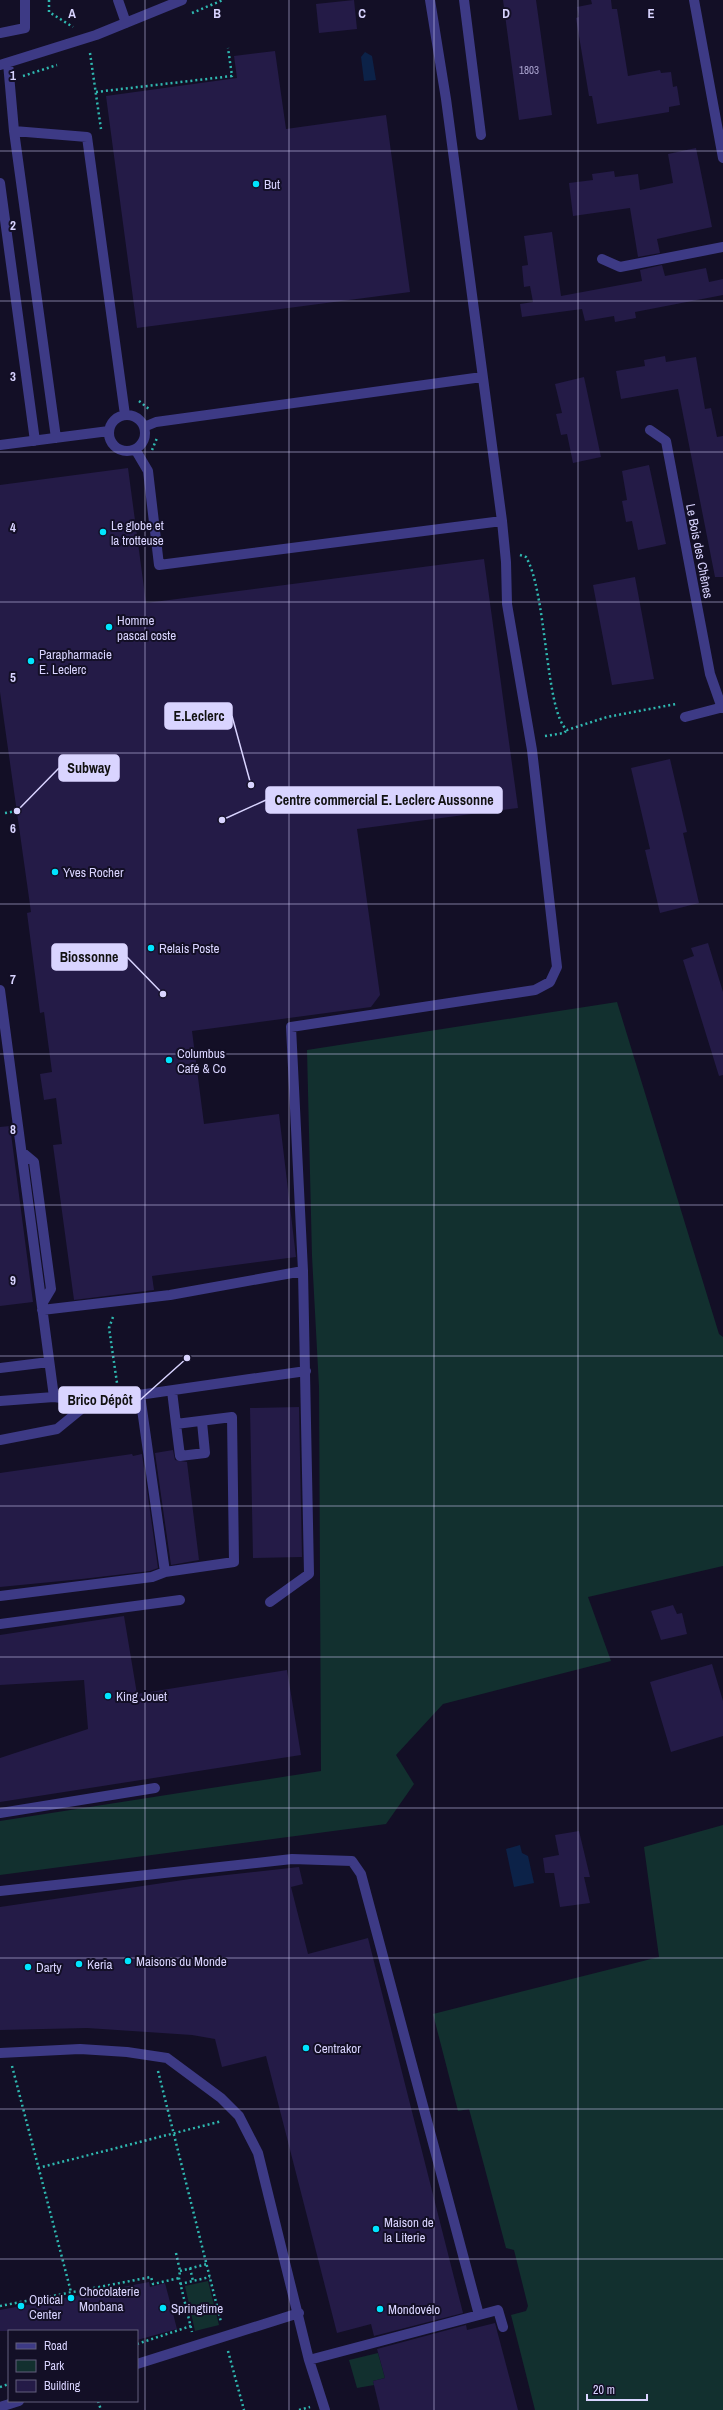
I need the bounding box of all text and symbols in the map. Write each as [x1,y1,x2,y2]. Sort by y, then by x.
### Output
text: A [68,5,76,22]
text: B [213,5,221,22]
text: C [358,5,366,22]
text: D [502,5,510,22]
text: E [647,5,655,22]
house number: 1803 [519,63,539,77]
text: 1 [10,67,16,84]
place label: But [264,176,280,193]
marker: But [251,179,261,189]
text: 2 [10,217,16,234]
text: 3 [10,368,16,385]
street label: Le Bois des Chênes [682,502,717,600]
place label: Le globe et la trotteuse [111,517,164,549]
text: 4 [10,519,16,536]
marker: Le globe et la trotteuse [98,527,108,537]
place label: Homme pascal coste [117,612,176,644]
marker: Homme pascal coste [104,622,114,632]
place label: Parapharmacie E. Leclerc [39,646,112,678]
marker: Parapharmacie E. Leclerc [26,656,36,666]
text: 5 [10,669,16,686]
callout: E.Leclerc [165,703,232,729]
text: E.Leclerc [173,707,225,725]
callout: Subway [59,755,119,781]
text: Subway [67,759,111,777]
callout: Centre commercial E. Leclerc Aussonne [266,787,502,813]
text: Centre commercial E. Leclerc Aussonne [274,791,494,809]
text: 6 [10,820,16,837]
place label: Yves Rocher [63,864,124,881]
marker: Yves Rocher [50,867,60,877]
place label: Relais Poste [159,940,220,957]
marker: Relais Poste [146,943,156,953]
callout: Biossonne [52,944,127,970]
text: Biossonne [60,948,118,966]
text: 7 [10,971,16,988]
place label: Columbus Café & Co [177,1045,226,1077]
marker: Columbus Café & Co [164,1055,174,1065]
text: 8 [10,1121,16,1138]
text: 9 [10,1272,16,1289]
callout: Brico Dépôt [59,1387,140,1413]
text: Brico Dépôt [67,1391,133,1409]
place label: King Jouet [116,1688,167,1705]
marker: King Jouet [103,1691,113,1701]
place label: Maisons du Monde [136,1953,227,1970]
place label: Keria [87,1956,113,1973]
marker: Maisons du Monde [123,1956,133,1966]
place label: Darty [36,1959,62,1976]
marker: Keria [74,1959,84,1969]
marker: Darty [23,1962,33,1972]
place label: Centrakor [314,2040,361,2057]
marker: Centrakor [301,2043,311,2053]
place label: Maison de la Literie [384,2214,434,2246]
marker: Maison de la Literie [371,2224,381,2234]
place label: Chocolaterie Monbana [79,2283,140,2315]
place label: Optical Center [29,2291,63,2323]
marker: Chocolaterie Monbana [66,2293,76,2303]
place label: Springtime [171,2300,223,2317]
marker: Optical Center [16,2301,26,2311]
place label: Mondovélo [388,2301,440,2318]
marker: Springtime [158,2303,168,2313]
marker: Mondovélo [375,2304,385,2314]
legend [8,2330,138,2402]
text: Road [44,2338,68,2354]
text: Park [44,2358,64,2374]
scale bar [587,2376,647,2402]
text: Building [44,2378,81,2394]
text: 20 m [593,2382,615,2398]

